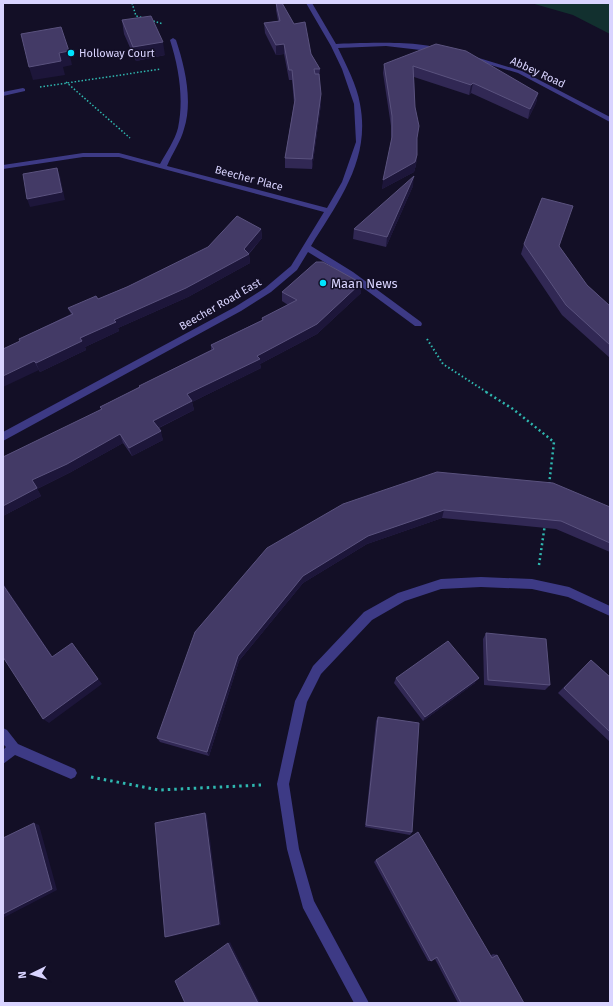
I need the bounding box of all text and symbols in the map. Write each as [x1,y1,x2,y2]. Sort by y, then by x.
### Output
place label: Holloway Court [79,47,155,60]
marker: Holloway Court [66,48,76,58]
street label: Abbey Road [508,54,567,91]
street label: Beecher Place [213,163,284,194]
street label: Beecher Road East [177,276,264,333]
place label: Maan News [331,276,398,291]
marker: Maan News [318,278,328,288]
north arrow [12,954,52,994]
text: N [16,971,29,979]

